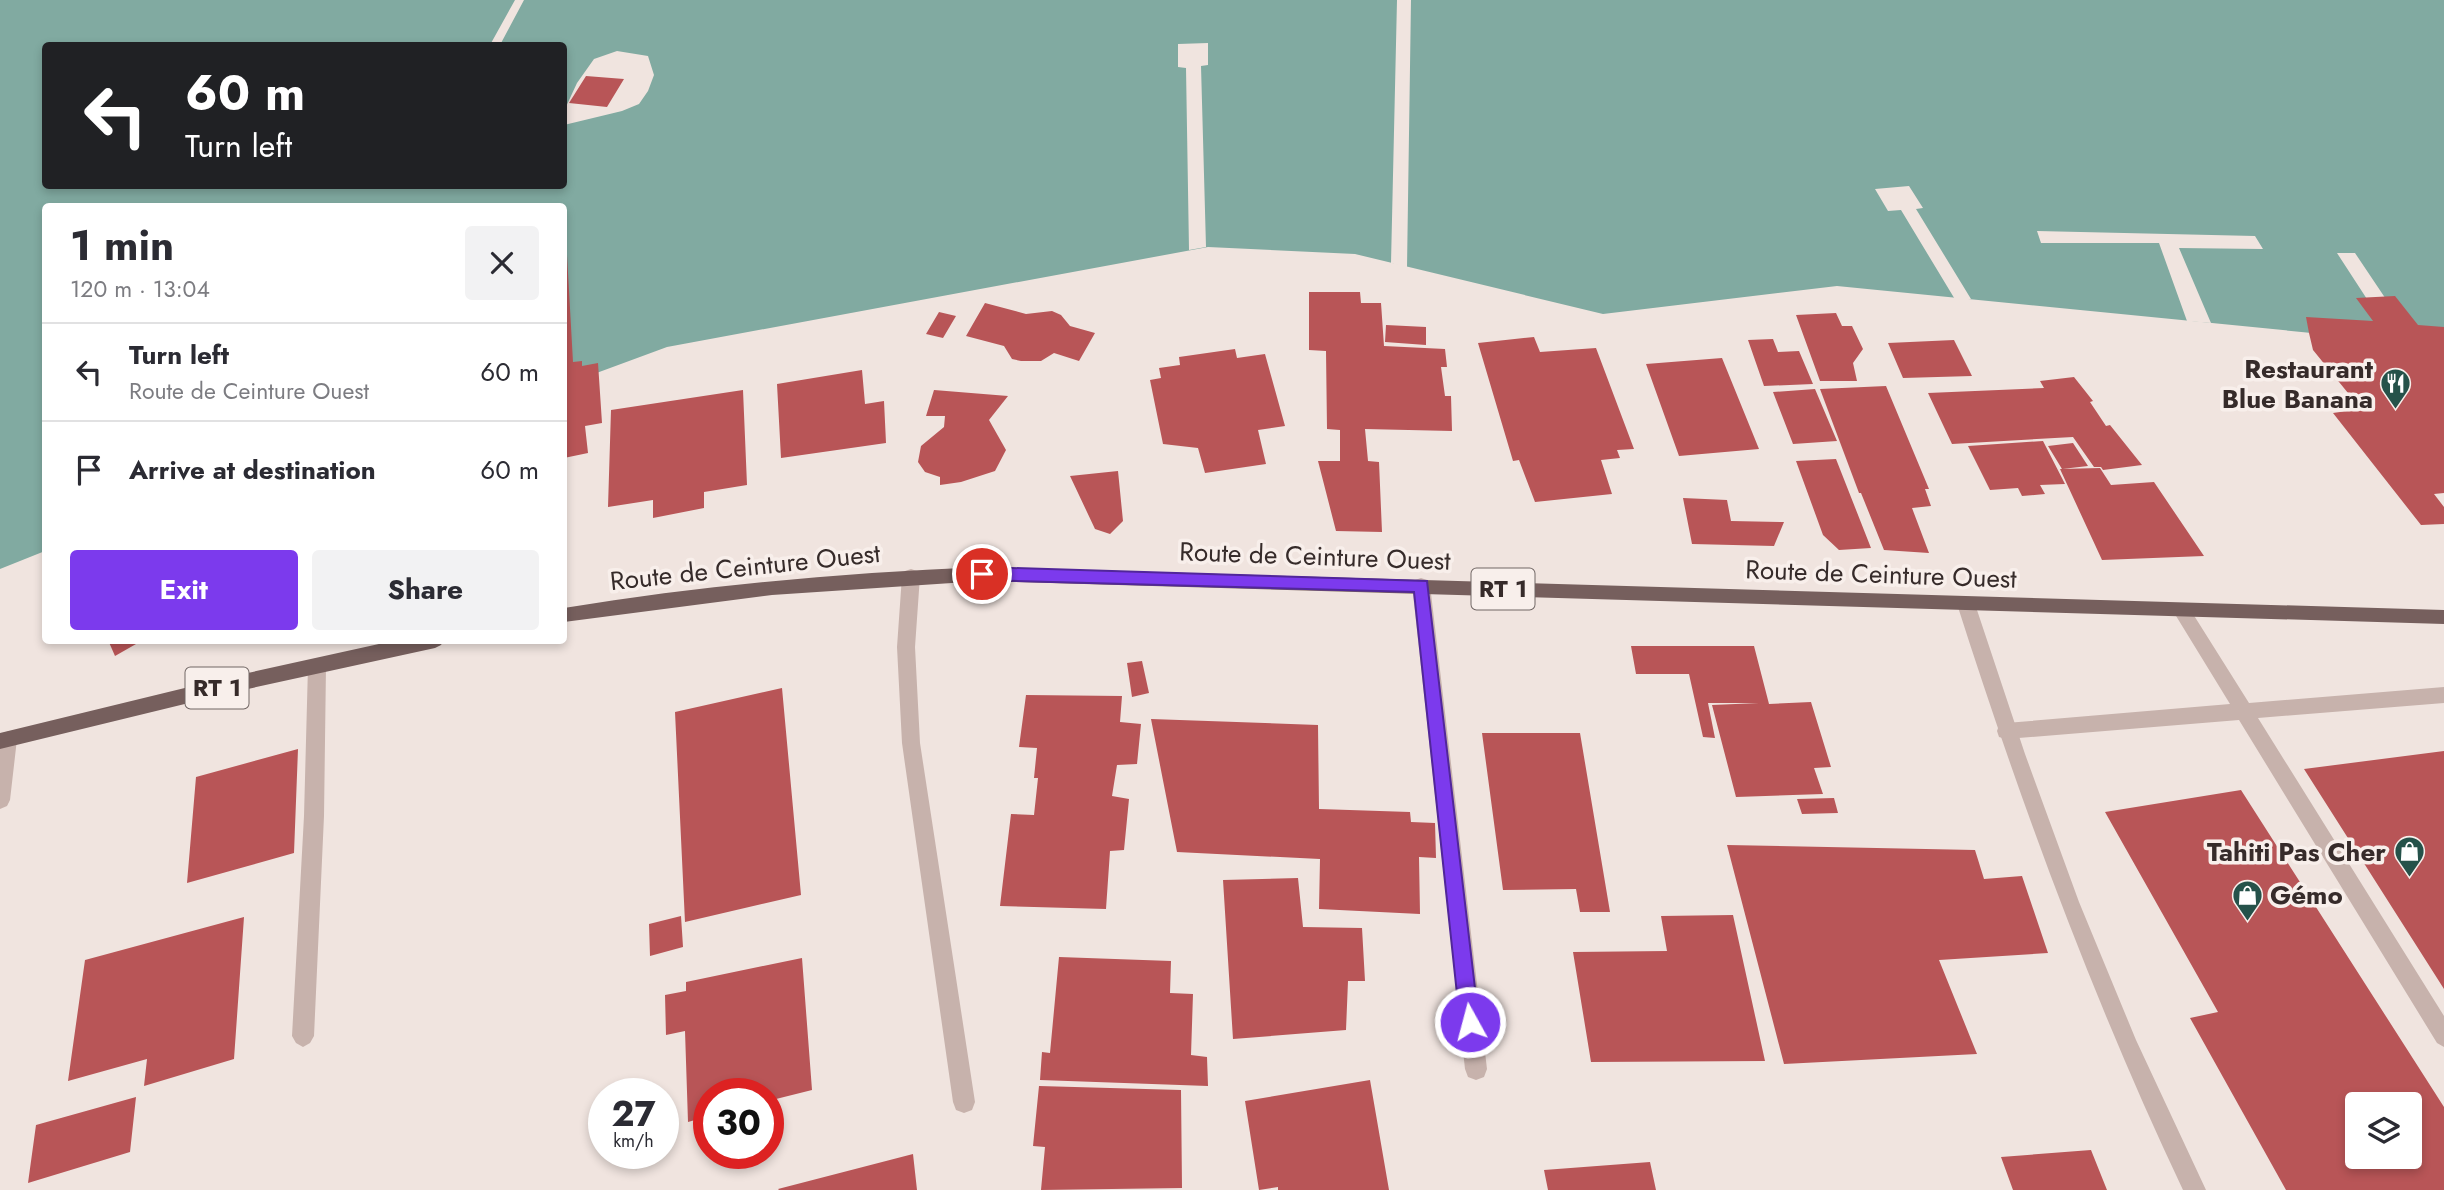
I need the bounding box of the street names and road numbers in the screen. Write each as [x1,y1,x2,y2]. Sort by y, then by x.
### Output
street label: Route de Ceinture Ouest [1179,532,1452,580]
street label: Route de Ceinture Ouest [608,534,883,600]
street label: Route de Ceinture Ouest [1745,550,2018,598]
road number: RT 1 [1472,568,1534,610]
road number: RT 1 [186,668,248,708]

